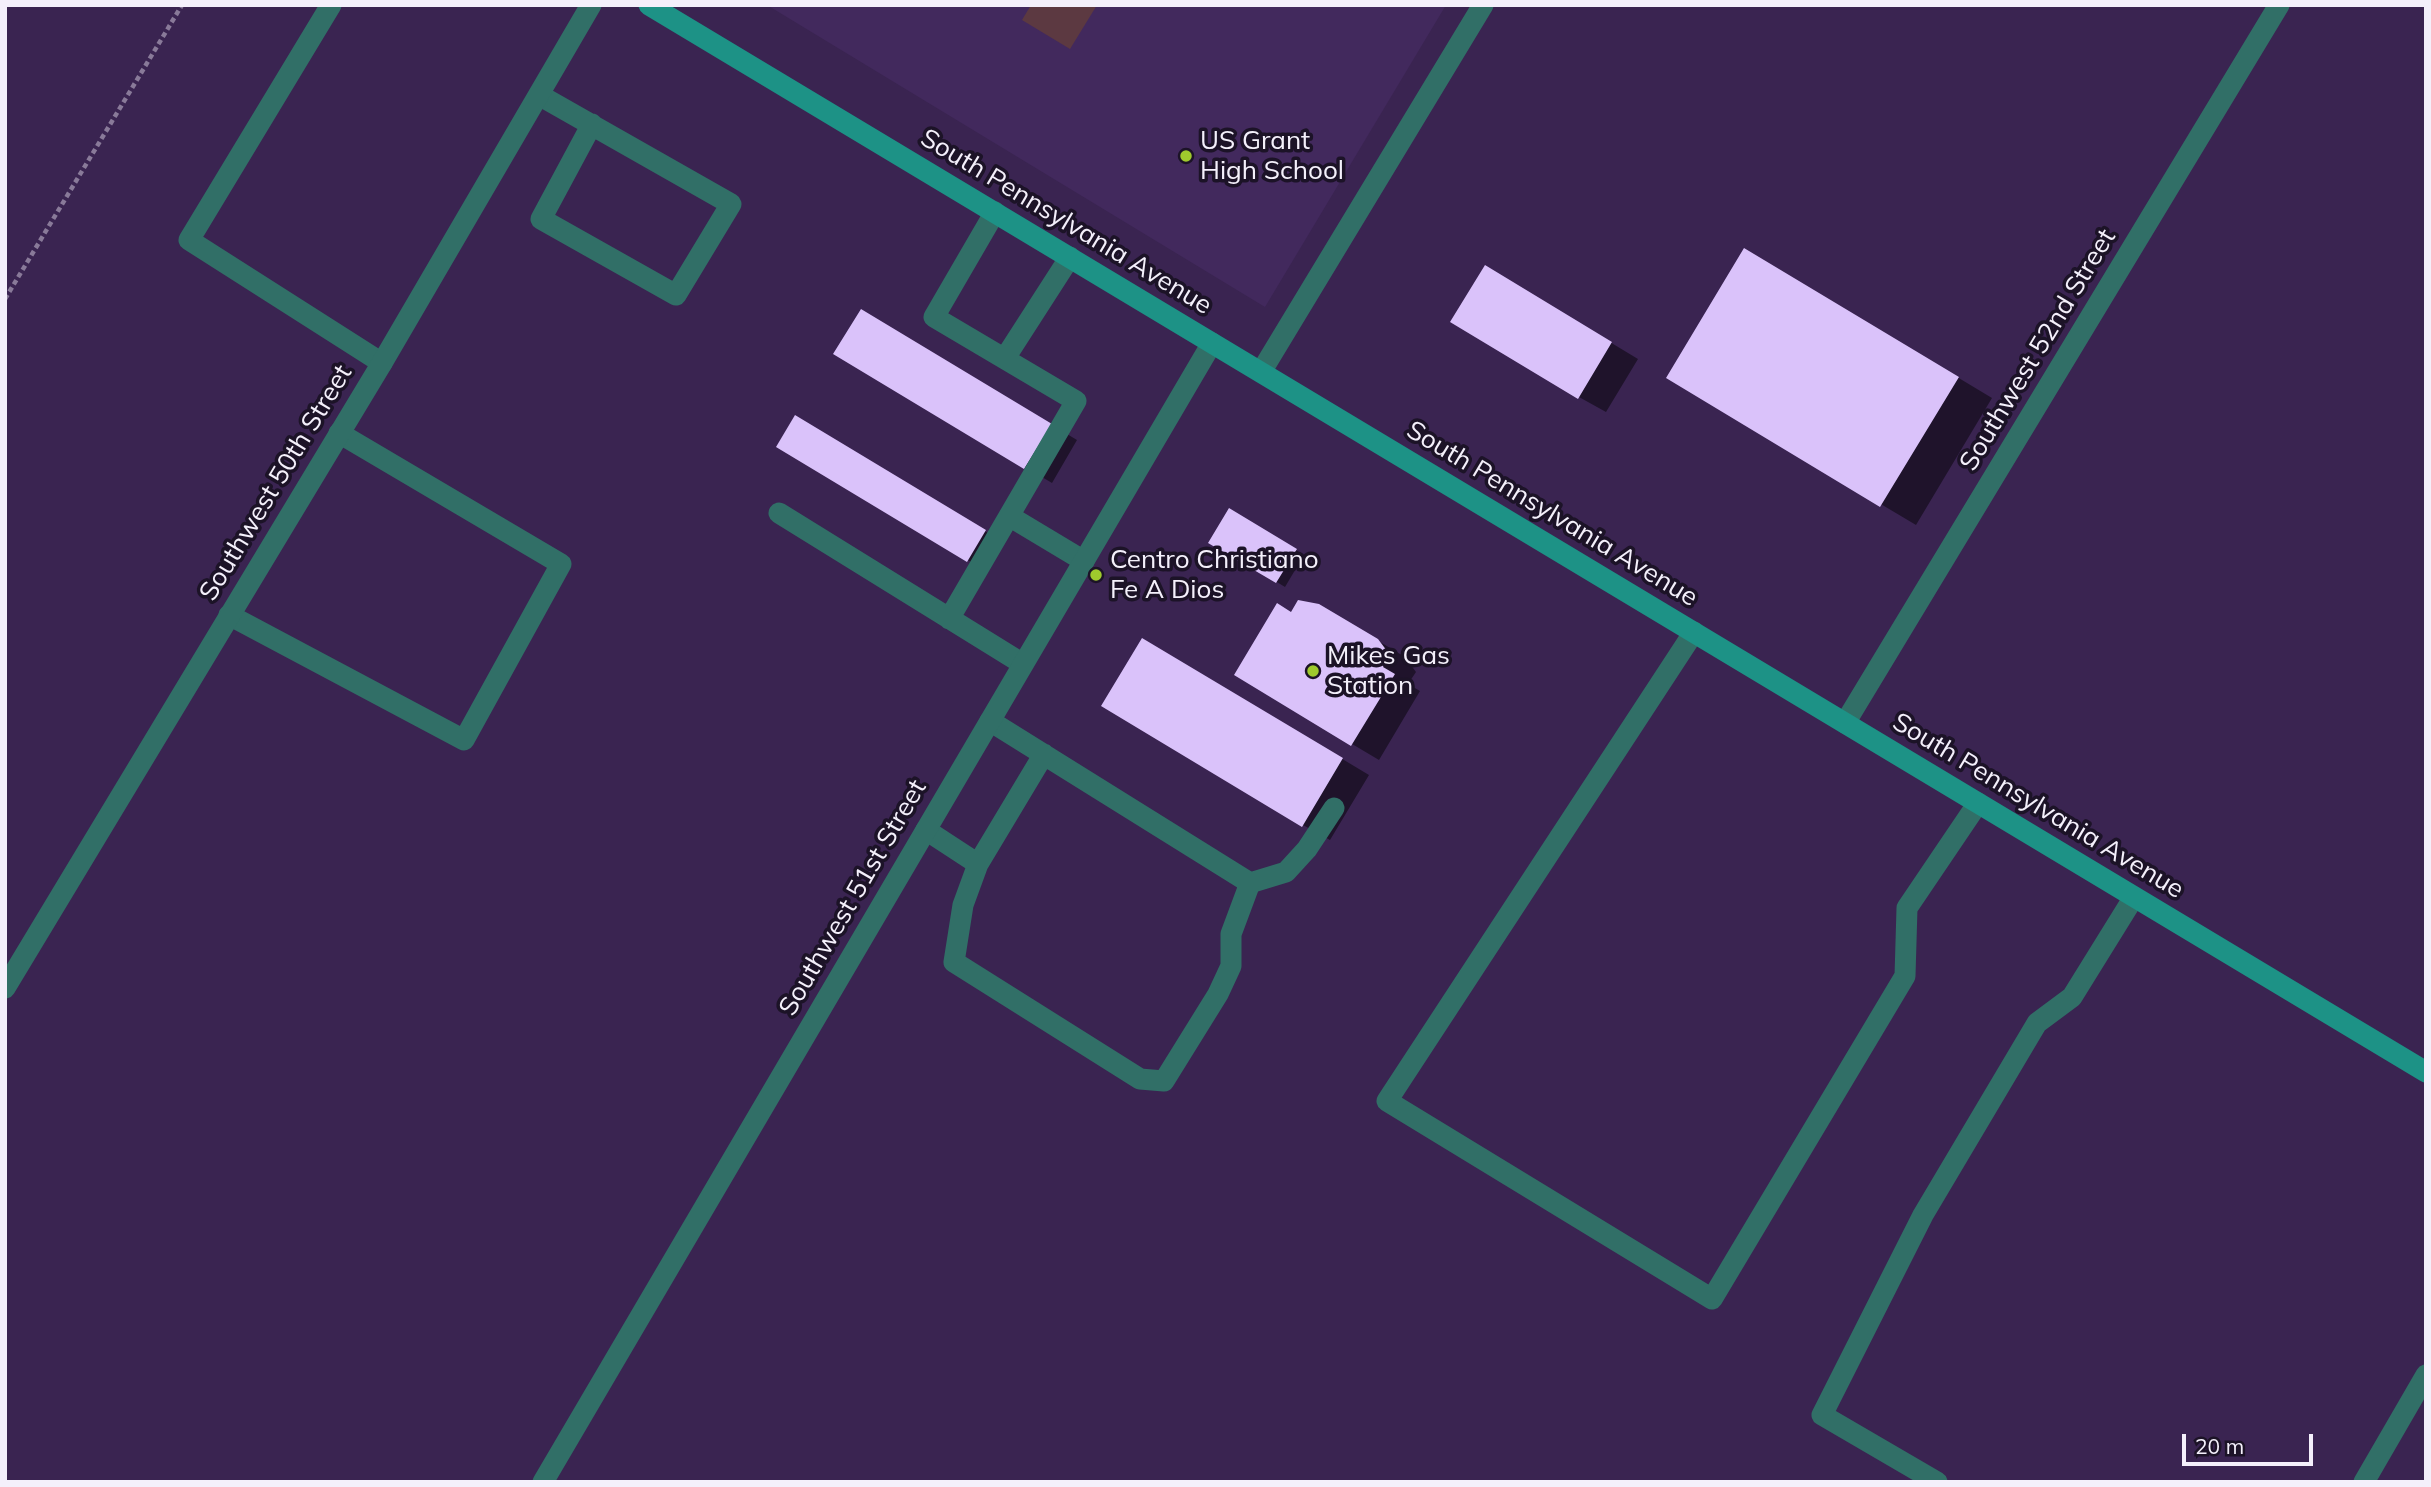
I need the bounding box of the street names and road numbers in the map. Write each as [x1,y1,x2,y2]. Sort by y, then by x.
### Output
street label: South Pennsylvania Avenue [915,123,1217,321]
street label: Southwest 52nd Street [1954,224,2122,476]
street label: Southwest 50th Street [193,359,359,607]
street label: South Pennsylvania Avenue [1401,415,1703,613]
street label: South Pennsylvania Avenue [1887,707,2189,905]
street label: Southwest 51st Street [773,774,933,1022]

